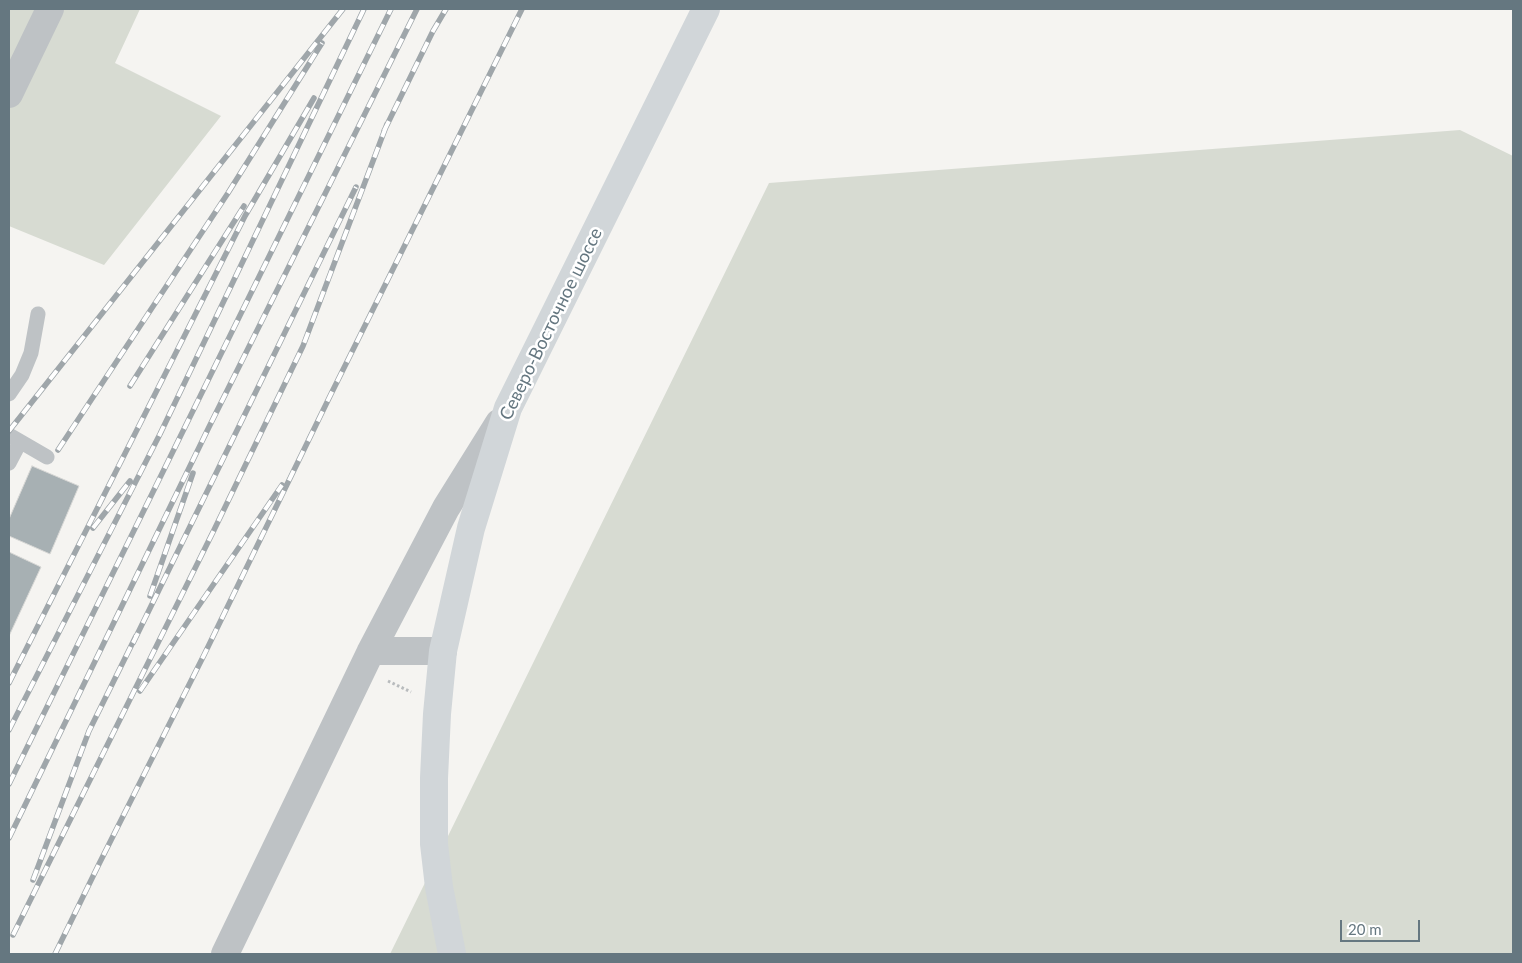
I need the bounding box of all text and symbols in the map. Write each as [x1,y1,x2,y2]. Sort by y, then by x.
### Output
street label: Северо-Восточное шоссе [495,224,607,424]
scale bar [1342,910,1422,942]
text: 20 m [1348,920,1382,938]

